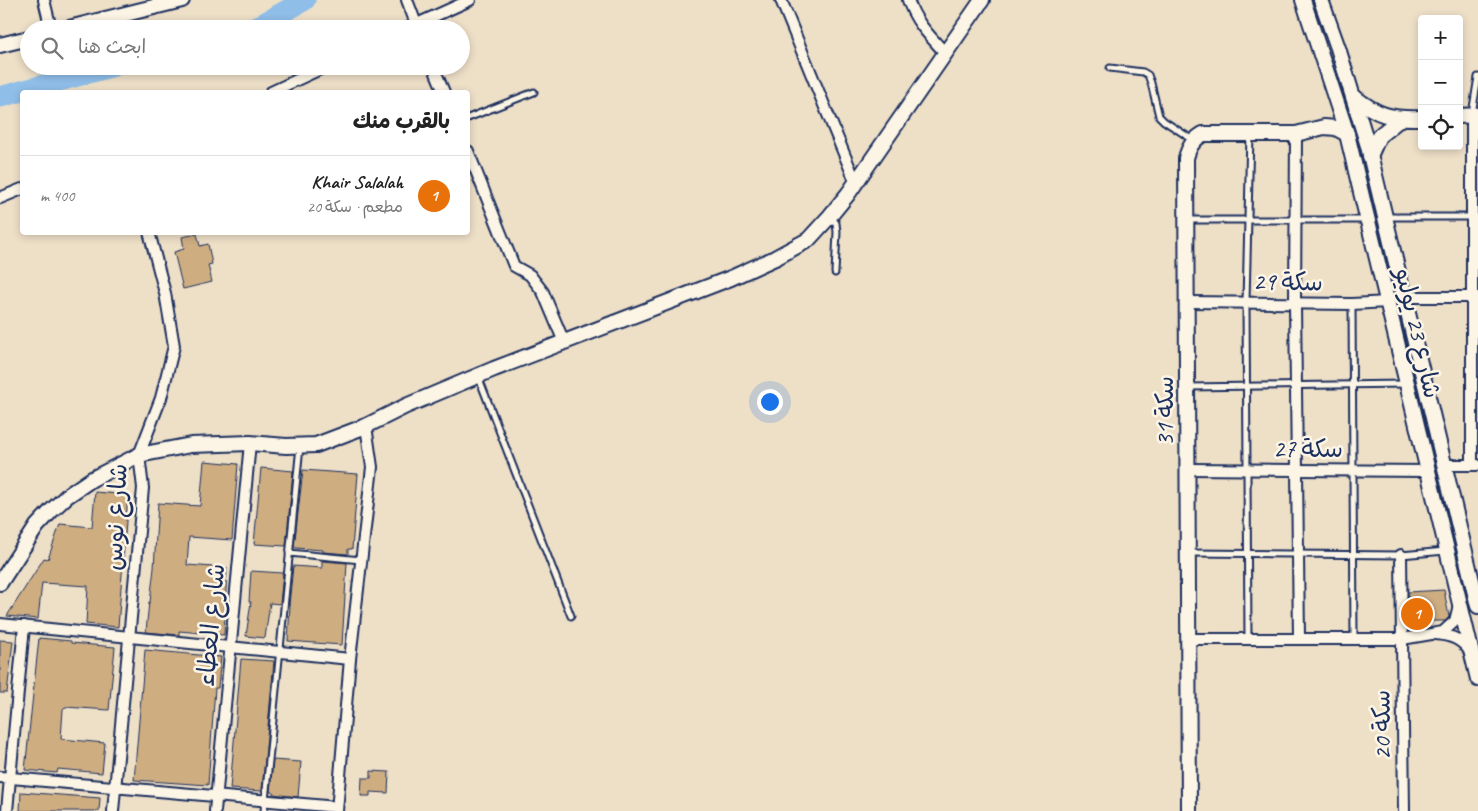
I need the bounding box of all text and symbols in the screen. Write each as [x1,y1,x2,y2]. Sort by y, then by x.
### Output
map controls [1418,15,1463,150]
button: + [1418,15,1463,60]
search box [20,20,470,75]
icon: search [38,34,66,62]
text: ابحث هنا [78,35,146,59]
button: − [1418,60,1463,105]
button: locate [1418,105,1463,150]
text: بالقرب منك [353,108,450,134]
text: Khair Salalah [311,170,403,194]
text: 400 m [40,186,74,206]
text: 1 [430,186,438,206]
text: مطعم · سكة 20 [307,197,403,217]
street label: شارع 23 يوليو [1386,264,1449,402]
street label: سكة 29 [1253,265,1323,299]
street label: سكة 31 [1149,376,1181,446]
your location [757,389,783,415]
street label: سكة 27 [1273,433,1343,465]
street label: شارع نوس [97,463,136,572]
street label: شارع العطاء [190,562,233,688]
pin: 1 [1401,595,1433,633]
street label: سكة 20 [1365,690,1399,760]

